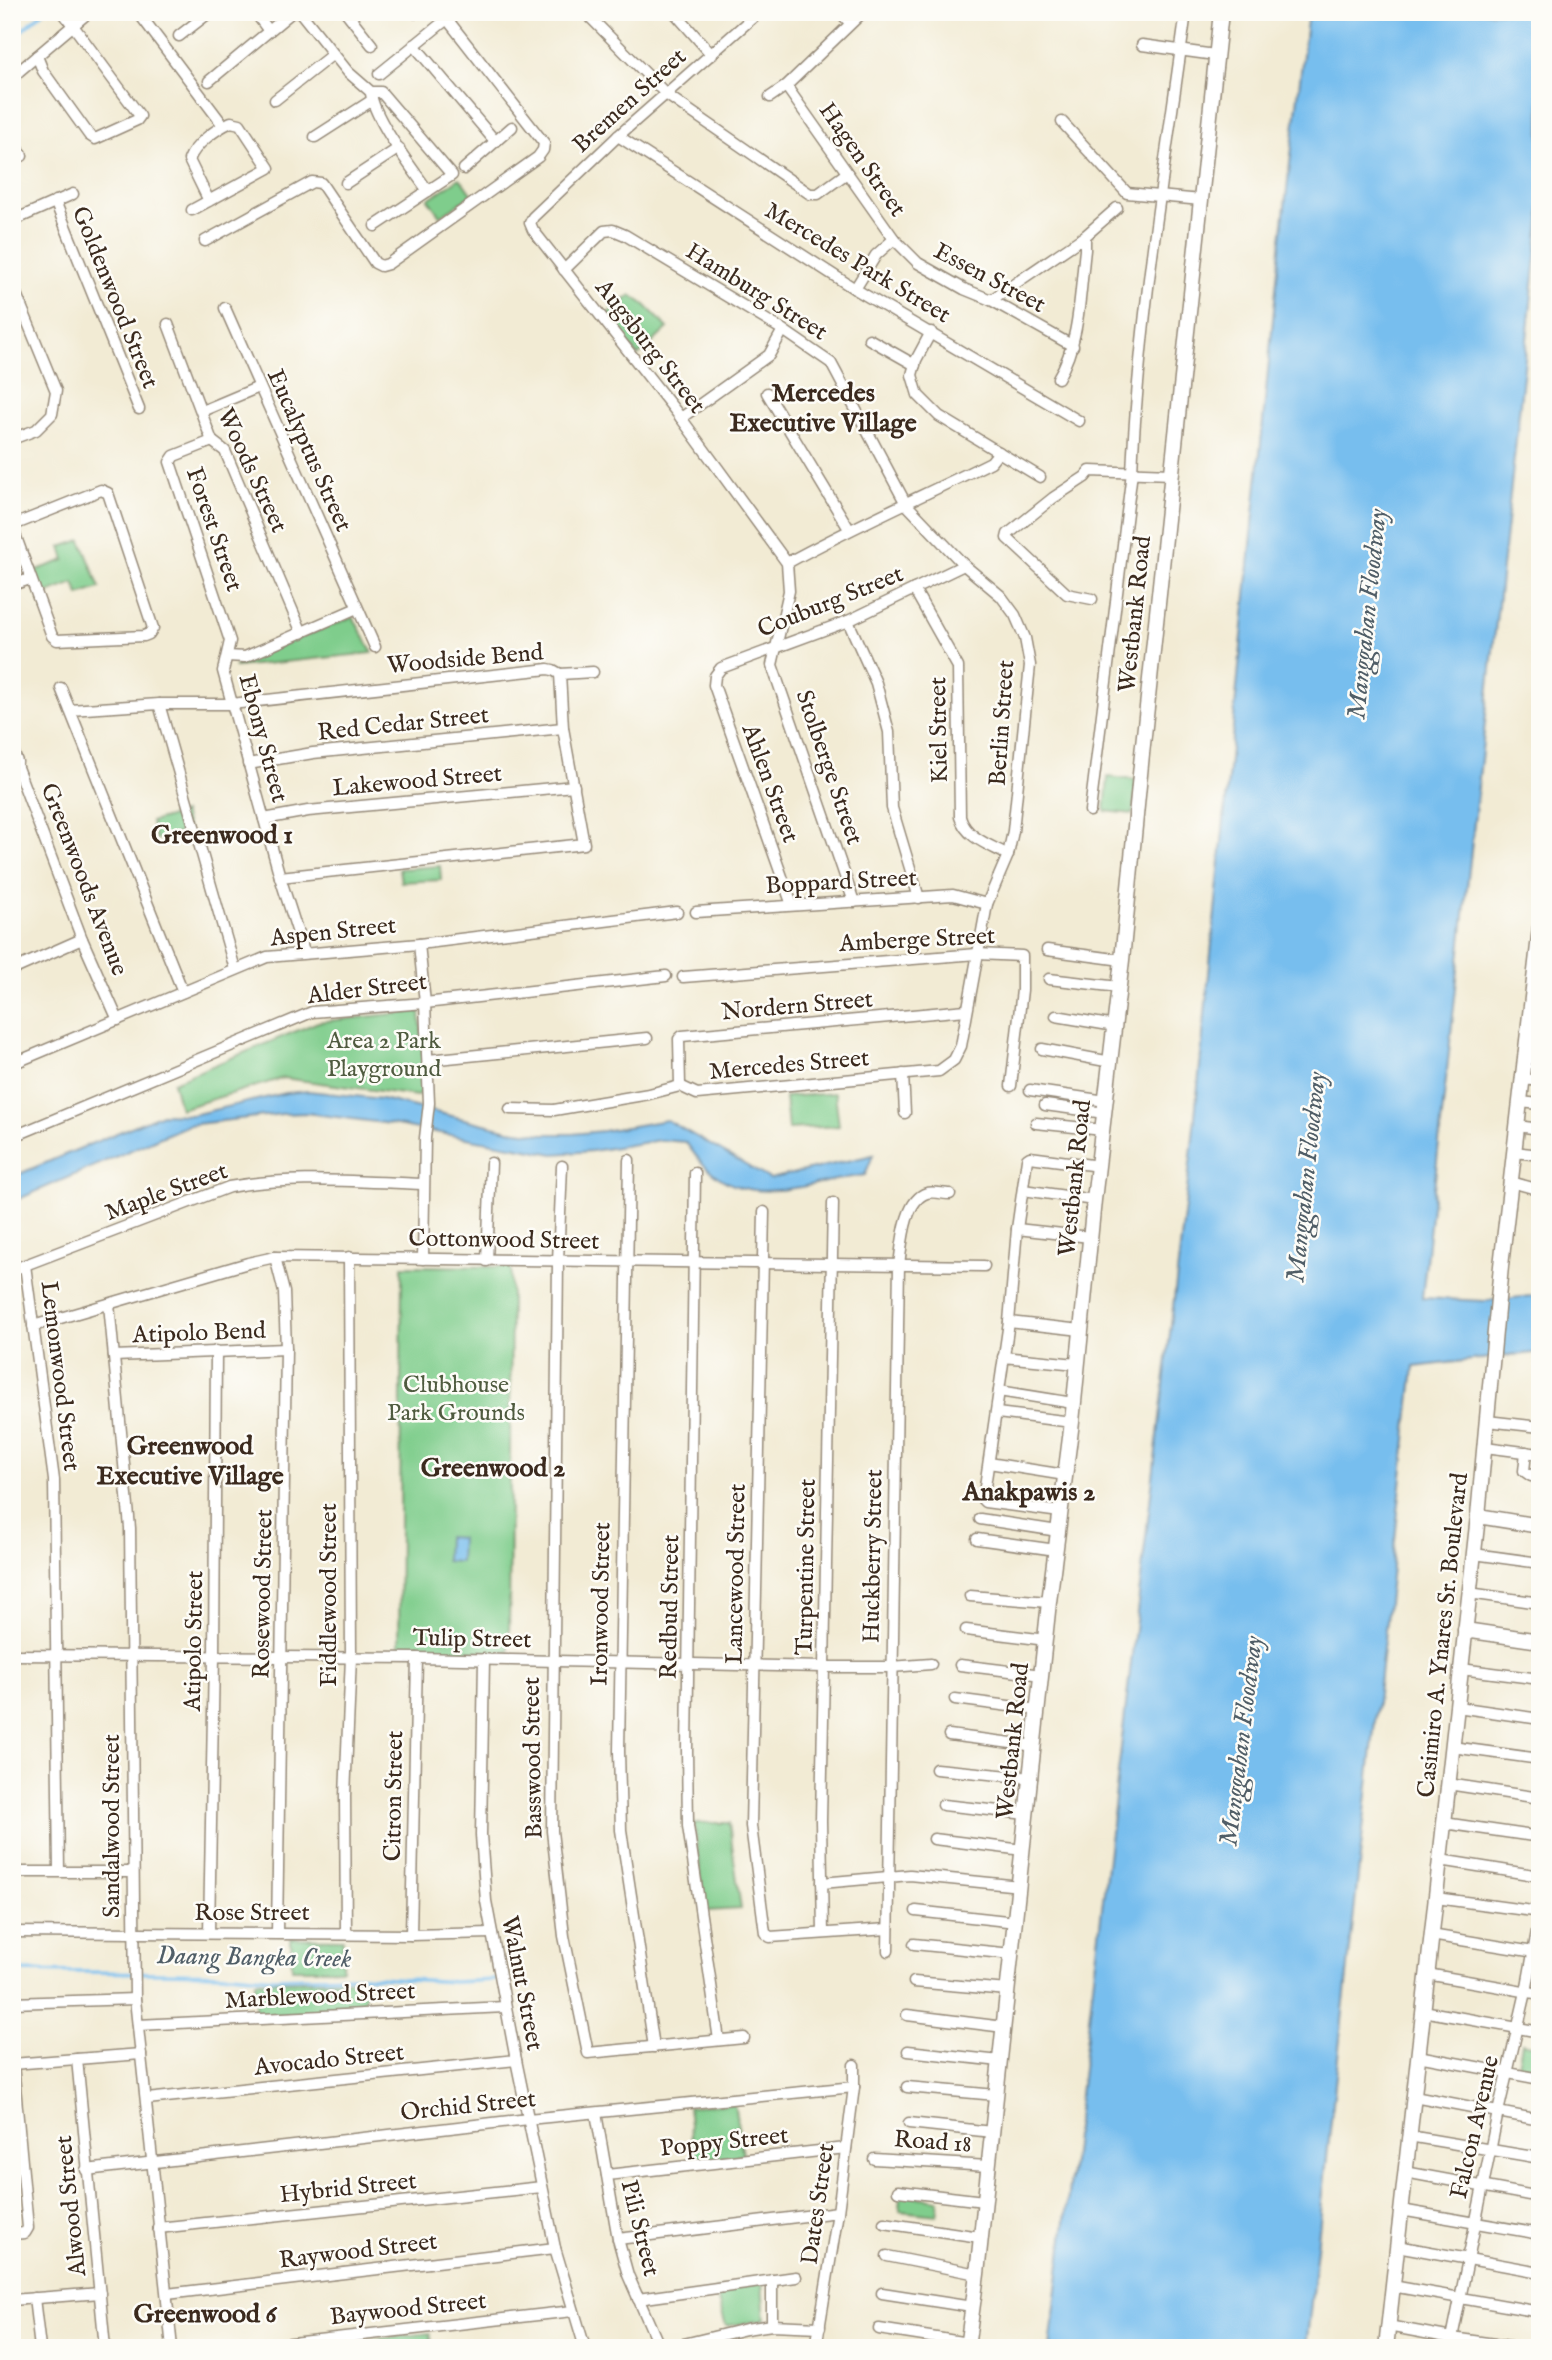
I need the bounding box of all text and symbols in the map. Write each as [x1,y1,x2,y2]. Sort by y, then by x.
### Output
street label: Bremen Street [567,42,693,160]
street label: Hagen Street [811,97,913,223]
street label: Mercedes Park Street [759,196,956,331]
street label: Goldenwood Street [64,202,165,393]
street label: Hamburg Street [680,236,833,348]
street label: Essen Street [928,236,1051,321]
street label: Augsburg Street [587,273,712,420]
street label: Eucalyptus Street [259,364,358,537]
district label: Mercedes Executive Village [729,377,917,440]
street label: Woods Street [209,404,294,538]
street label: Forest Street [178,463,249,596]
water label: Manggahan Floodway [1340,507,1396,721]
street label: Westbank Road [1112,534,1159,694]
street label: Couburg Street [753,559,908,646]
street label: Woodside Bend [386,637,545,682]
street label: Berlin Street [983,659,1022,787]
street label: Ebony Street [231,671,295,806]
street label: Kiel Street [923,677,956,783]
street label: Stolberge Street [788,686,870,849]
street label: Red Cedar Street [316,700,490,749]
street label: Ahlen Street [733,719,805,847]
street label: Lakewood Street [331,759,503,804]
street label: Greenwoods Avenue [33,779,135,980]
district label: Greenwood 1 [151,819,293,852]
street label: Boppard Street [765,863,918,902]
street label: Aspen Street [268,910,398,955]
street label: Amberge Street [837,921,996,960]
street label: Alder Street [305,967,429,1012]
street label: Nordern Street [720,984,874,1029]
park label: Area 2 Park Playground [326,1026,442,1085]
street label: Mercedes Street [708,1043,870,1088]
water label: Manggahan Floodway [1279,1070,1335,1284]
street label: Westbank Road [1052,1098,1099,1258]
street label: Maple Street [101,1156,232,1229]
street label: Cottonwood Street [408,1223,600,1258]
street label: Lemonwood Street [32,1279,87,1473]
street label: Atipolo Bend [131,1316,267,1351]
park label: Clubhouse Park Grounds [387,1370,525,1429]
district label: Greenwood Executive Village [96,1430,284,1493]
district label: Greenwood 2 [421,1452,565,1485]
street label: Huckberry Street [856,1469,891,1643]
street label: Casimiro A. Ynares Sr. Boulevard [1411,1471,1476,1799]
district label: Anakpawis 2 [962,1476,1095,1509]
street label: Turpentine Street [789,1478,824,1656]
street label: Lancewood Street [719,1483,754,1665]
street label: Fiddlewood Street [314,1503,345,1687]
street label: Rosewood Street [247,1509,280,1679]
street label: Ironwood Street [585,1522,618,1686]
street label: Redbud Street [654,1534,687,1680]
street label: Atipolo Street [178,1570,211,1713]
street label: Tulip Street [412,1623,532,1656]
water label: Manggahan Floodway [1212,1634,1272,1848]
street label: Westbank Road [990,1661,1037,1821]
street label: Basswood Street [517,1677,550,1839]
street label: Citron Street [378,1730,411,1862]
street label: Sandalwood Street [97,1734,128,1918]
street label: Rose Street [194,1898,310,1929]
street label: Walnut Street [493,1913,550,2053]
water label: Daang Bangka Creek [156,1939,352,1977]
street label: Marblewood Street [224,1976,416,2017]
street label: Avocado Street [252,2037,406,2084]
street label: Falcon Avenue [1444,2053,1507,2202]
street label: Orchid Street [399,2084,537,2129]
street label: Poppy Street [658,2120,790,2165]
street label: Road 18 [893,2124,973,2161]
street label: Alwood Street [49,2134,94,2279]
street label: Dates Street [795,2142,842,2267]
street label: Hybrid Street [278,2166,418,2211]
street label: Pili Street [613,2177,666,2280]
street label: Raywood Street [277,2226,439,2277]
street label: Baywood Street [328,2286,488,2333]
district label: Greenwood 6 [133,2298,278,2331]

